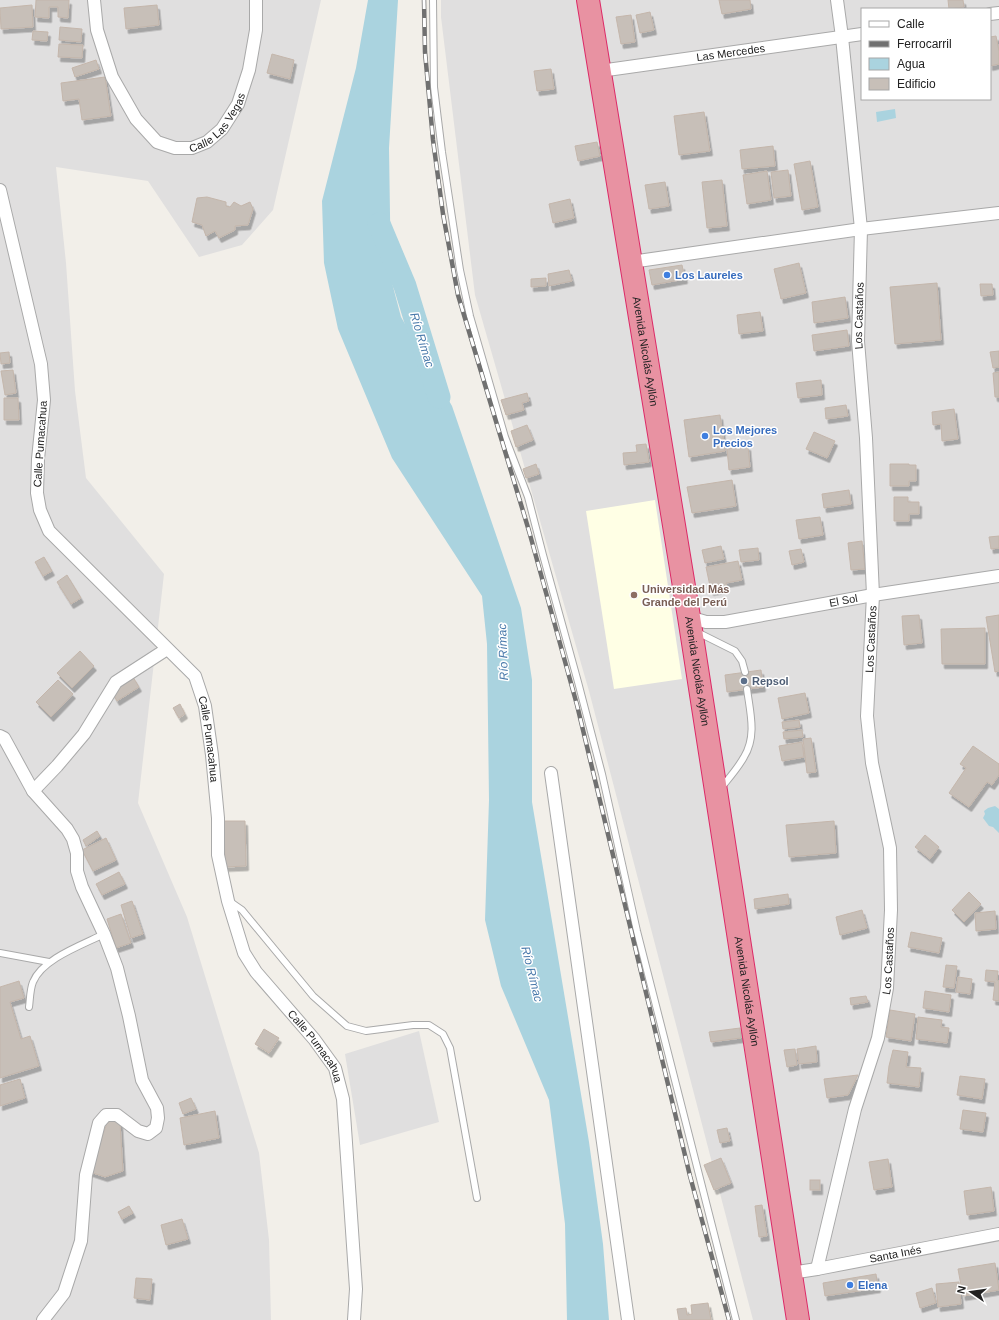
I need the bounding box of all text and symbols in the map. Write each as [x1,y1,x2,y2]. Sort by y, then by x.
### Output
legend [861,8,991,100]
text: Calle [897,17,925,31]
text: Ferrocarril [897,37,952,51]
street label: Las Mercedes [696,42,766,63]
text: Agua [897,57,925,71]
text: Edificio [897,77,936,91]
street label: Calle Las Vegas [187,91,247,155]
place label: Los Laureles [675,269,743,281]
marker: Los Laureles [662,270,672,280]
street label: Los Castaños [852,281,866,350]
street label: Avenida Nicolás Ayllón [631,296,660,407]
water label: Río Rímac [407,311,437,369]
street label: Calle Pumacahua [31,399,49,488]
place label: Los Mejores Precios [713,424,777,449]
marker: Los Mejores Precios [700,431,710,441]
place label: Universidad Más Grande del Perú [642,583,729,608]
marker: Universidad Más Grande del Perú [629,590,639,600]
street label: El Sol [828,592,859,609]
street label: Los Castaños [863,605,878,673]
street label: Avenida Nicolás Ayllón [683,615,712,727]
water label: Río Rímac [495,623,511,681]
place label: Repsol [752,675,789,687]
marker: Repsol [739,676,749,686]
street label: Calle Pumacahua [196,694,221,784]
street label: Los Castaños [880,926,896,996]
street label: Avenida Nicolás Ayllón [733,936,761,1047]
water label: Río Rímac [518,945,546,1003]
street label: Calle Pumacahua [286,1007,345,1084]
street label: Santa Inés [868,1243,923,1265]
north arrow [951,1272,991,1312]
place label: Elena [858,1279,888,1291]
marker: Elena [845,1280,855,1290]
text: N [955,1284,968,1295]

